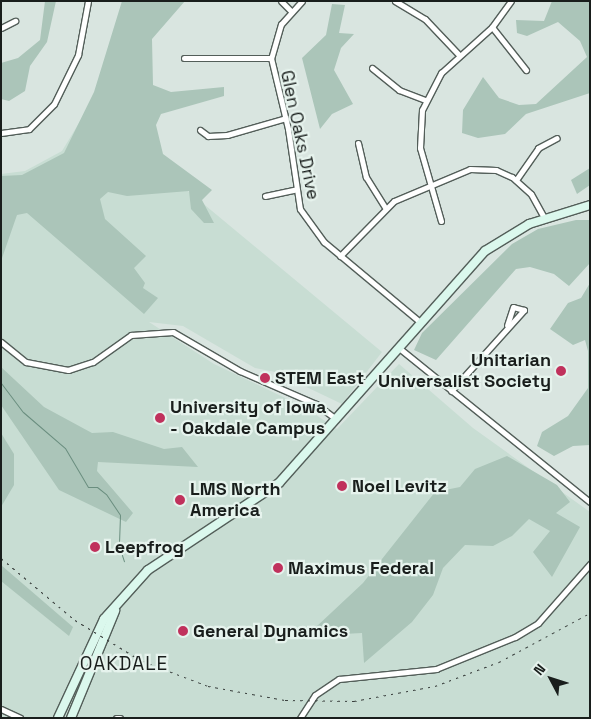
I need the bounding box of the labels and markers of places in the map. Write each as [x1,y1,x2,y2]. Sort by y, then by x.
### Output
place label: Unitarian Universalist Society [378,350,551,392]
marker: Unitarian Universalist Society [555,365,567,377]
place label: STEM East [275,367,364,389]
marker: STEM East [259,372,271,384]
place label: University of Iowa - Oakdale Campus [170,397,326,439]
marker: University of Iowa - Oakdale Campus [154,412,166,424]
place label: Noel Levitz [352,475,447,497]
place label: LMS North America [190,479,281,522]
marker: Noel Levitz [336,480,348,492]
marker: LMS North America [174,494,186,506]
place label: Leepfrog [105,536,184,558]
marker: Leepfrog [89,541,101,553]
place label: Maximus Federal [288,557,434,579]
marker: Maximus Federal [272,562,284,574]
place label: General Dynamics [193,620,348,642]
marker: General Dynamics [177,625,189,637]

